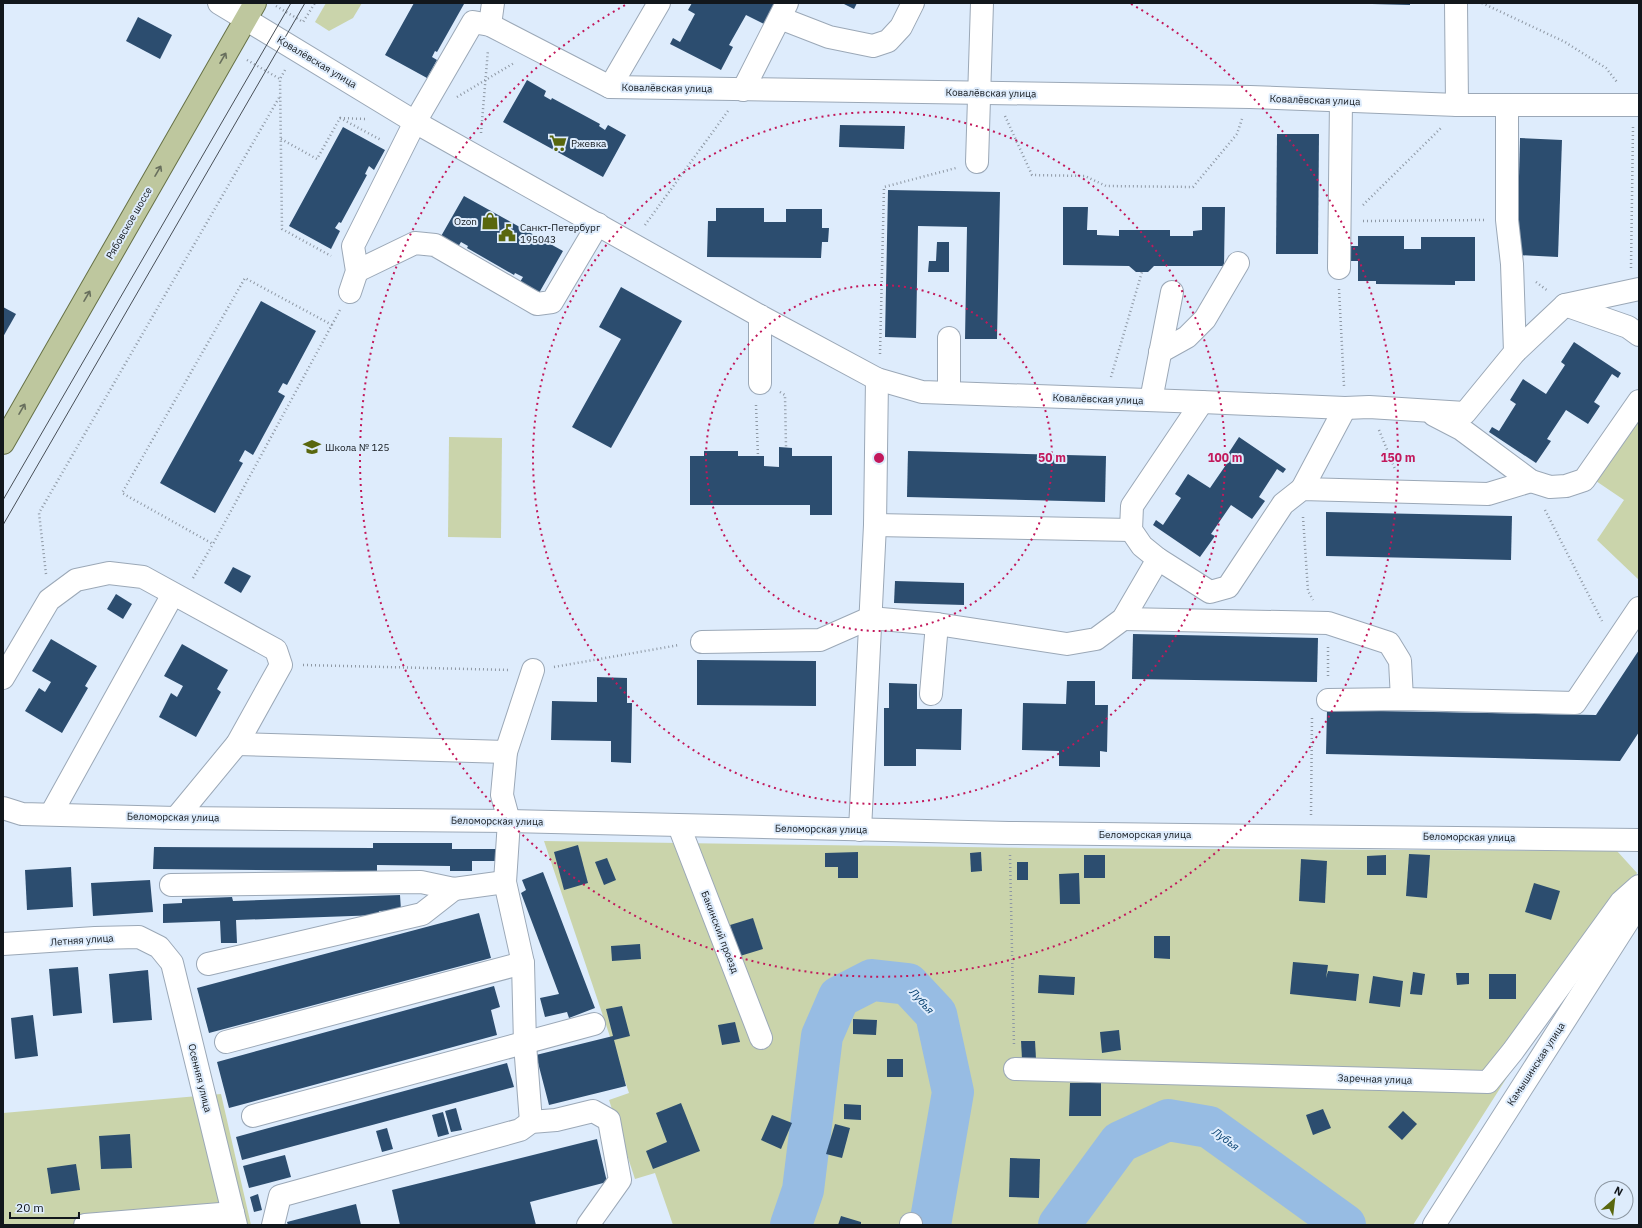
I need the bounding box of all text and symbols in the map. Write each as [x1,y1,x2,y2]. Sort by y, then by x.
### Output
street label: Ковалёвская улица [275,33,360,91]
one-way arrow [220,52,228,64]
street label: Ковалёвская улица [621,81,713,95]
street label: Ковалёвская улица [945,86,1037,100]
street label: Ковалёвская улица [1269,92,1361,108]
supermarket icon: Ржевка [548,133,568,153]
place label: Ржевка [571,137,607,150]
one-way arrow [155,165,163,177]
street label: Рябовское шоссе [103,184,155,261]
shop icon: Ozon [480,211,500,231]
place label: Ozon [454,215,477,228]
place label: Санкт-Петербург 195043 [520,221,601,246]
public building icon: Санкт-Петербург 195043 [497,223,517,243]
one-way arrow [83,290,91,302]
street label: Ковалёвская улица [1052,391,1144,407]
one-way arrow [19,403,27,415]
school or university icon: Школа № 125 [302,437,322,457]
place label: Школа № 125 [325,441,389,454]
text: 50 m [1038,450,1066,465]
text: 100 m [1207,450,1243,465]
text: 150 m [1380,450,1416,465]
centre of rings [872,451,886,465]
street label: Беломорская улица [127,810,220,824]
street label: Беломорская улица [451,814,544,828]
street label: Беломорская улица [775,822,868,836]
street label: Беломорская улица [1099,828,1192,841]
street label: Беломорская улица [1423,830,1516,844]
street label: Бакинский проезд [698,889,742,975]
street label: Летняя улица [50,931,115,949]
water label: Лубья [906,984,937,1017]
street label: Камышинская улица [1504,1019,1568,1108]
street label: Осенняя улица [185,1042,215,1114]
street label: Заречная улица [1338,1071,1413,1087]
water label: Лубья [1209,1124,1242,1154]
north arrow [1594,1180,1634,1220]
text: N [1612,1183,1626,1199]
scale bar [10,1194,79,1220]
text: 20 m [16,1200,44,1215]

